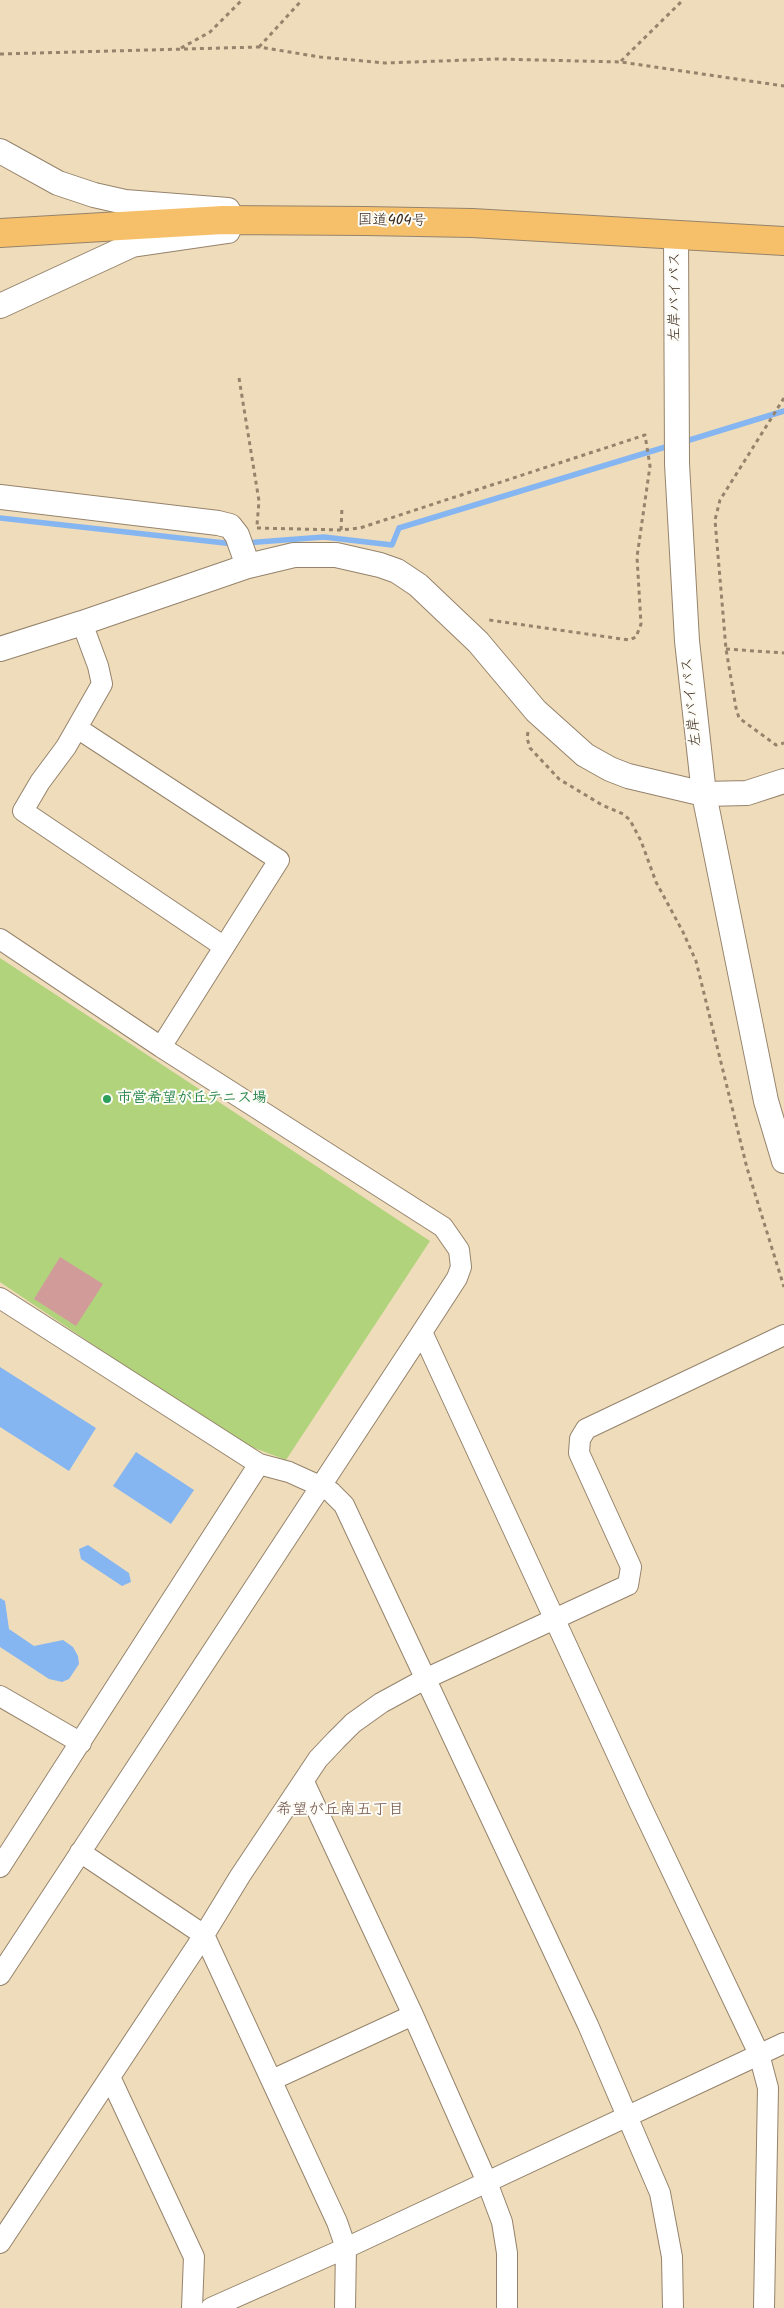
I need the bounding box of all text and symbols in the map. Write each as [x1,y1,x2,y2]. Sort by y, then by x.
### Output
street label: 国道404号 [357,212,427,232]
street label: 左岸バイパス [667,252,685,342]
street label: 左岸バイパス [679,656,707,748]
place label: 市営希望が丘テニス場 [117,1090,267,1108]
marker: 市営希望が丘テニス場 [101,1093,113,1105]
district label: 希望が丘南五丁目 [276,1801,404,1821]

